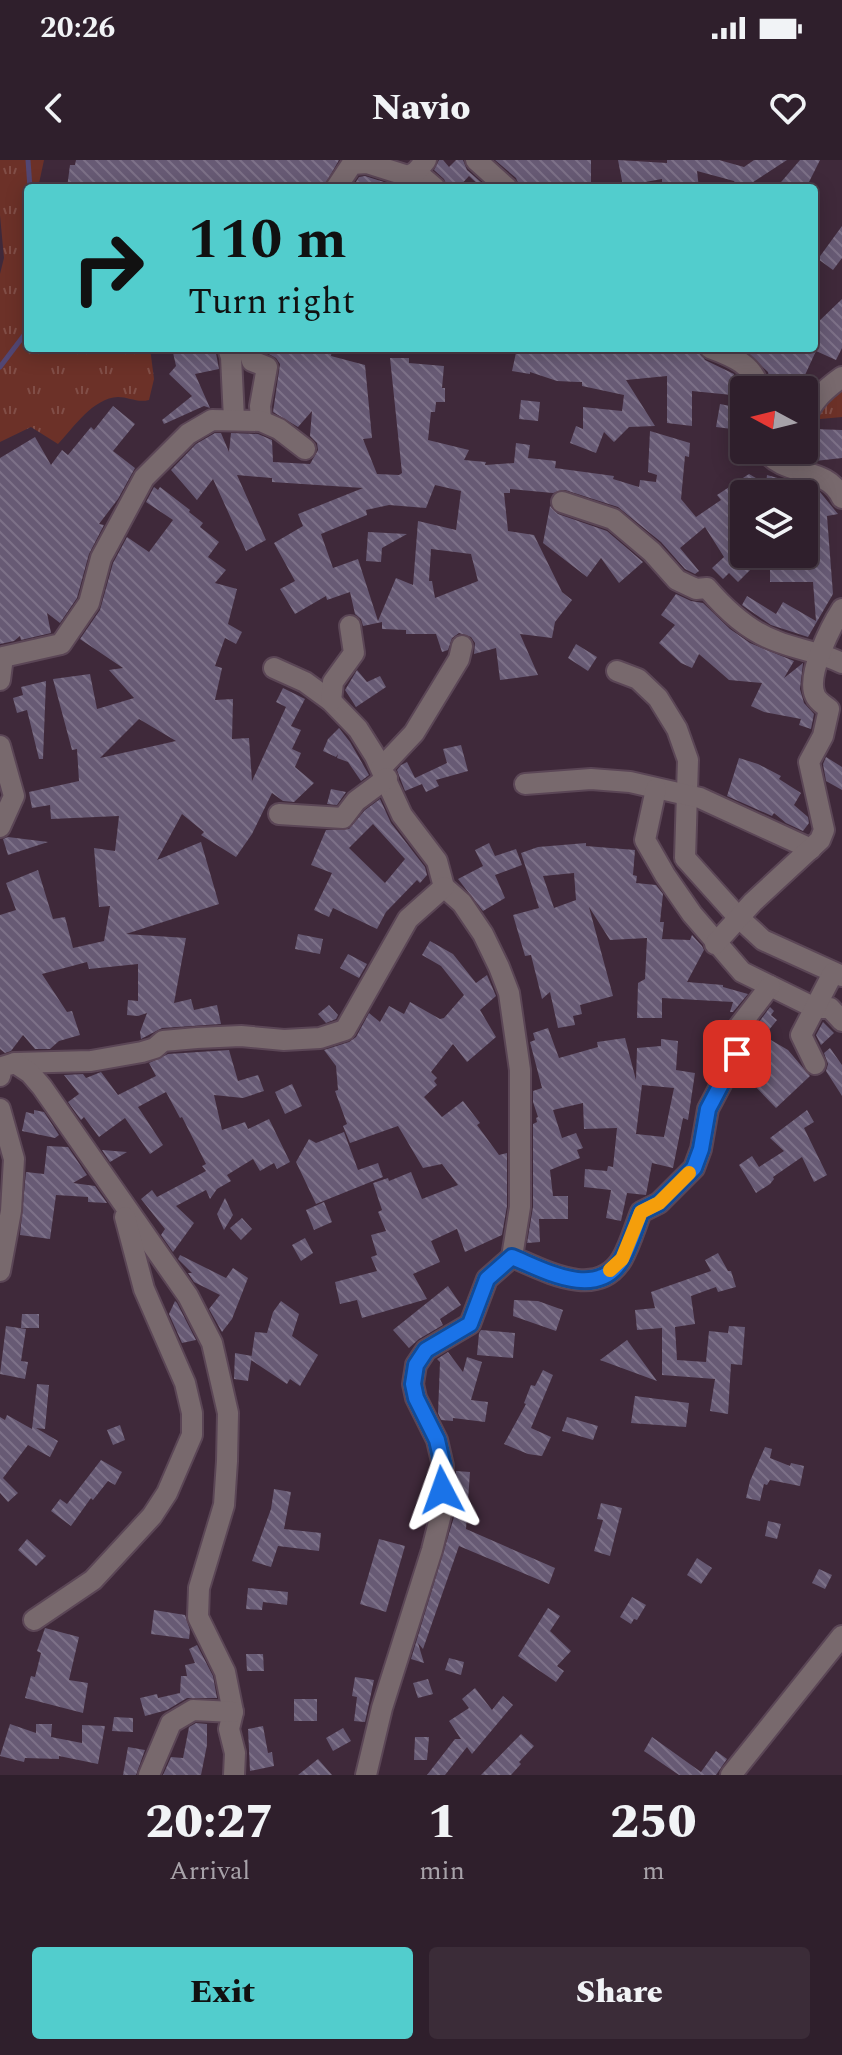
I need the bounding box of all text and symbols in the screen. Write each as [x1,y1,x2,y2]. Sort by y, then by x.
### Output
text: 20:26 [40,5,115,51]
text: Navio [372,81,470,136]
icon: back [32,86,76,130]
icon: heart [766,86,810,130]
text: 110 m [188,198,347,283]
icon: right [56,216,160,320]
text: Turn right [188,275,355,330]
north arrow [730,376,818,464]
map controls [730,376,818,568]
button: layers [730,480,818,568]
pin [703,1020,771,1088]
icon: arrive [715,1032,759,1076]
position arrow [400,1448,484,1532]
text: 20:27 [145,1786,274,1859]
text: 1 [428,1786,457,1859]
text: 250 [610,1786,697,1859]
text: Arrival [169,1851,250,1891]
text: min [419,1851,465,1891]
text: m [642,1851,665,1891]
button: Exit [32,1947,413,2039]
button: Share [429,1947,810,2039]

